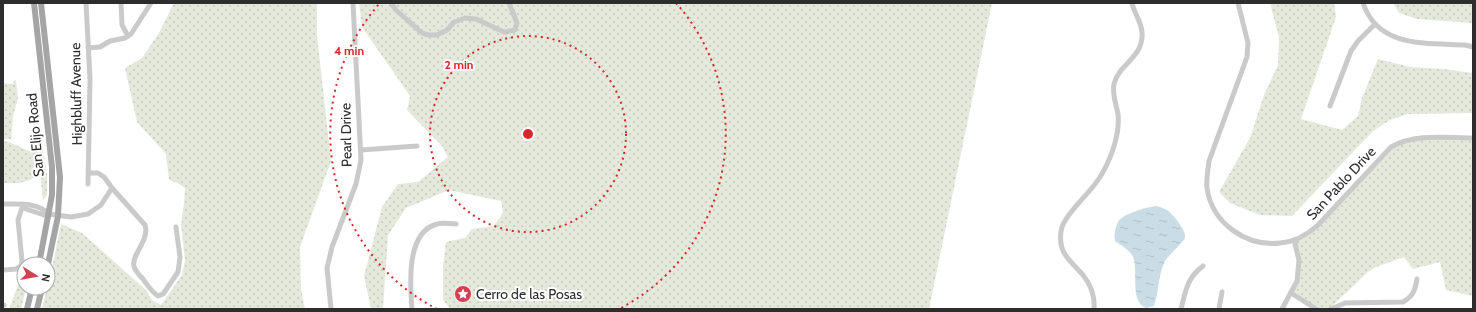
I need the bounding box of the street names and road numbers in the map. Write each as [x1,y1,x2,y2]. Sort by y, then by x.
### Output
street label: Highbluff Avenue [66,43,86,145]
street label: San Elijo Road [22,92,48,178]
street label: Pearl Drive [336,103,356,167]
street label: San Pablo Drive [1302,143,1380,223]

